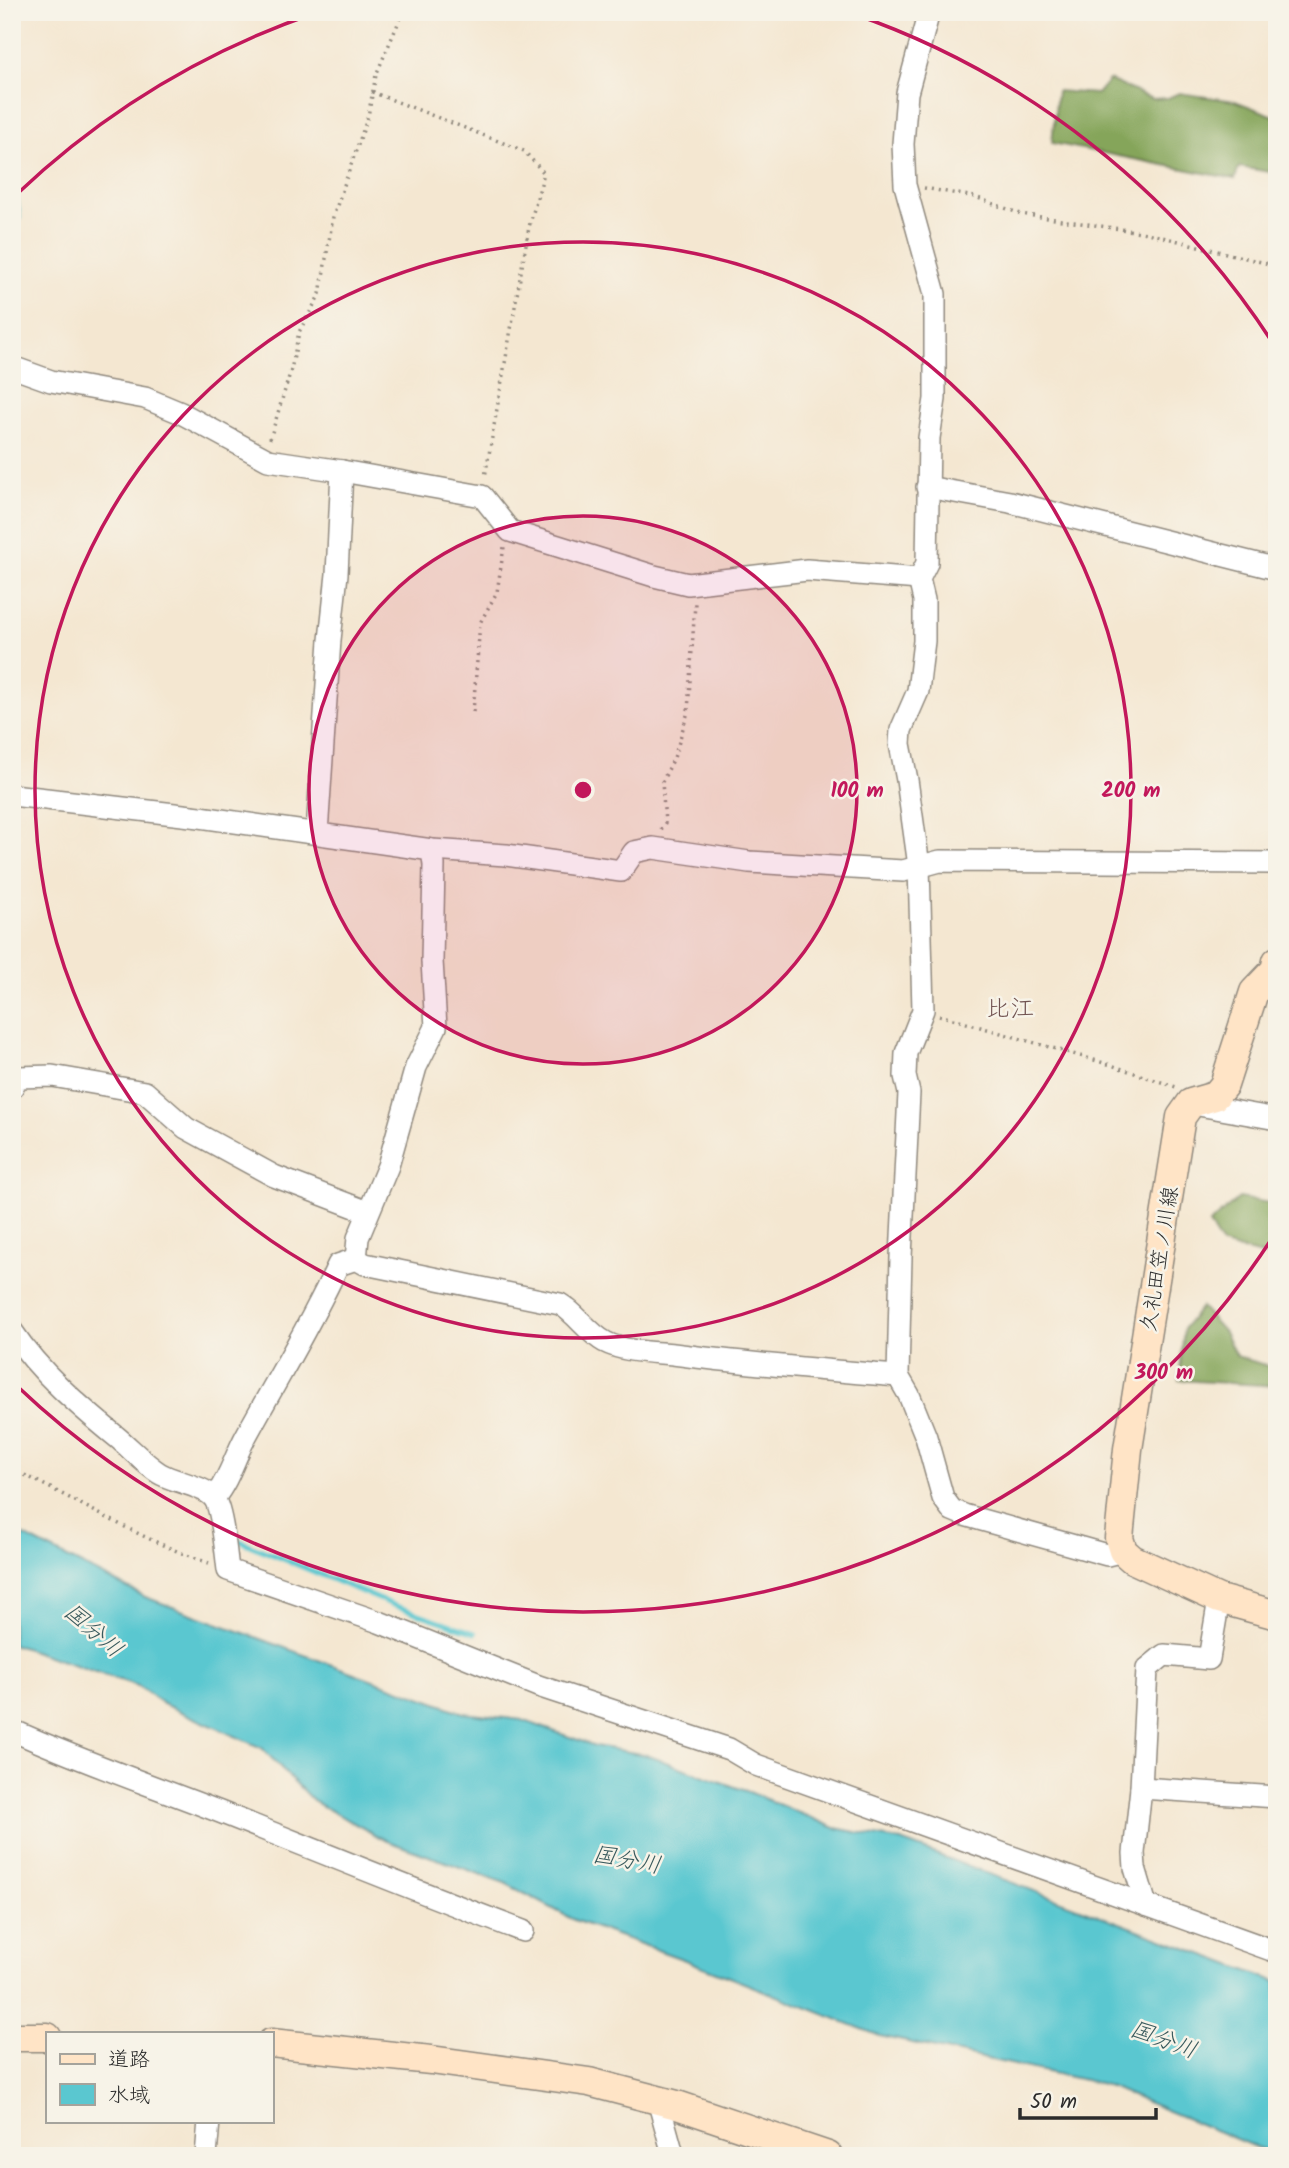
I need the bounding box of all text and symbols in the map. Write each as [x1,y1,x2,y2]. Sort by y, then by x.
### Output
text: 100 m [830,775,884,808]
text: 200 m [1101,775,1161,808]
centre of rings [571,778,595,802]
district label: 比江 [986,990,1034,1029]
street label: 久礼田笠ノ川線 [1133,1184,1188,1334]
text: 300 m [1134,1357,1193,1390]
water label: 国分川 [55,1595,131,1668]
water label: 国分川 [590,1837,664,1885]
water label: 国分川 [1125,2012,1202,2070]
legend [46,2032,273,2122]
text: 道路 [108,2044,150,2077]
scale bar [1020,2077,1156,2121]
text: 水域 [108,2080,150,2113]
text: 50 m [1030,2086,1077,2119]

